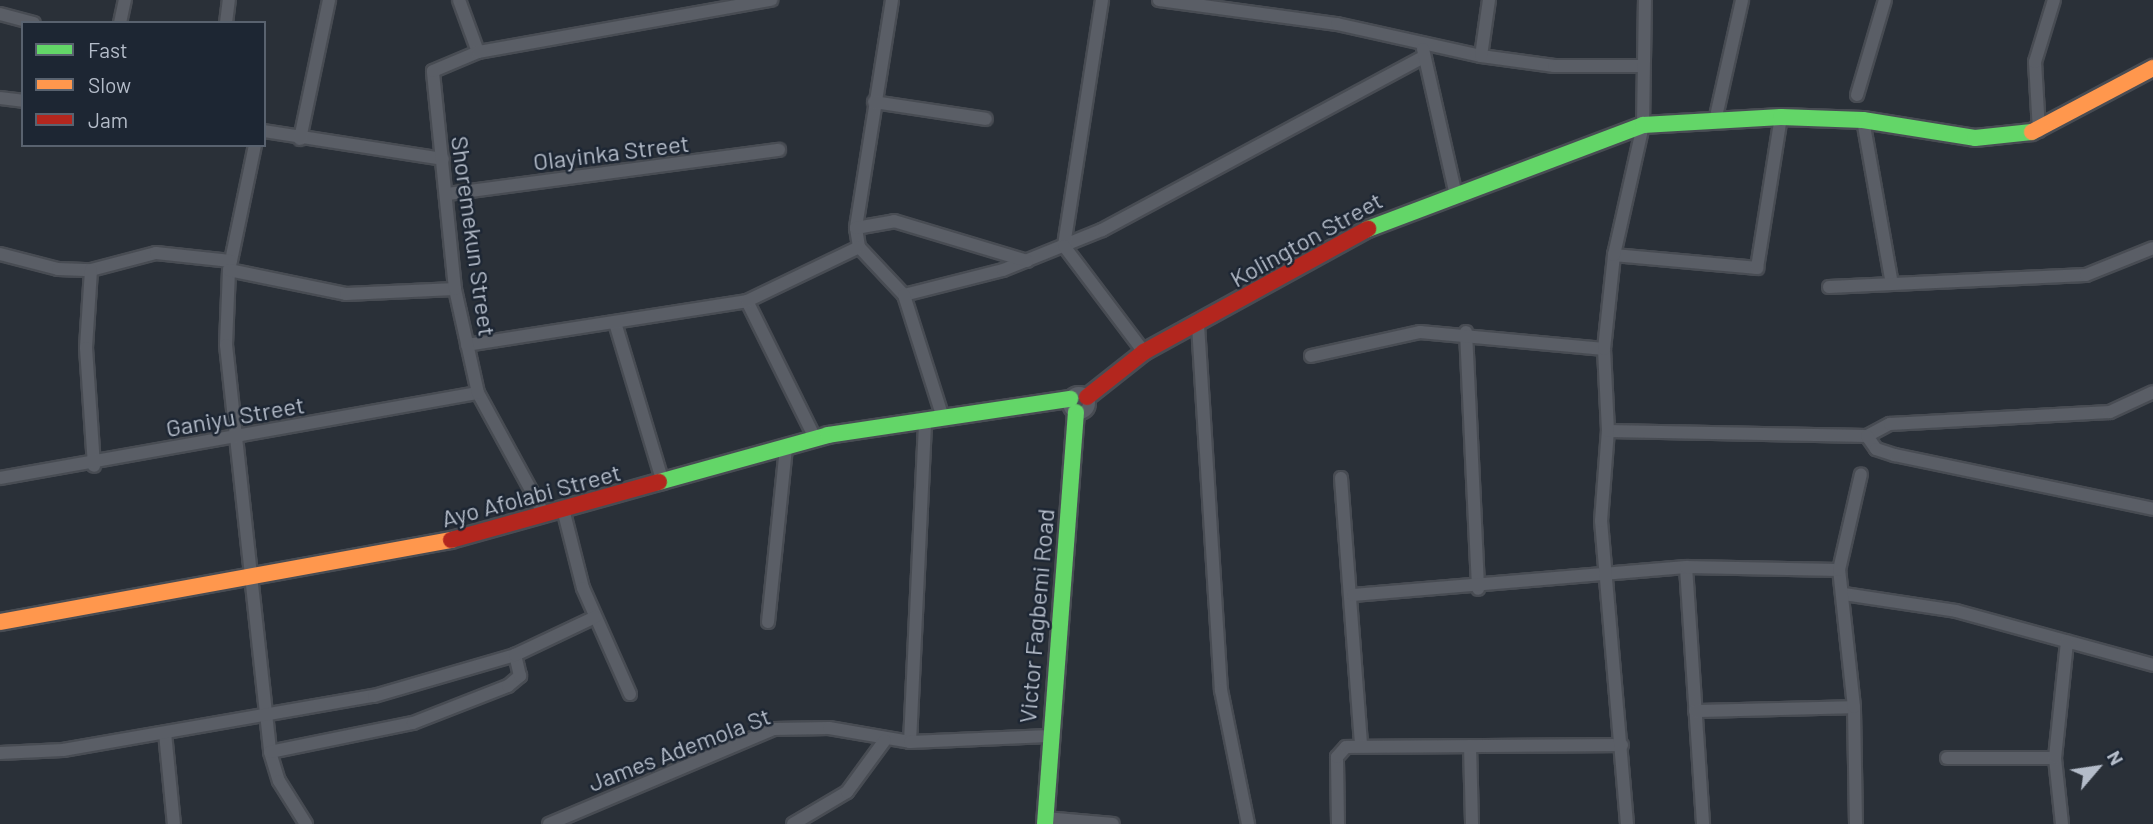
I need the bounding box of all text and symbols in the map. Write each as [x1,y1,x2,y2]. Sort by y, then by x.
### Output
legend [21,21,266,147]
text: Fast [88,37,128,62]
text: Slow [88,72,131,97]
text: Jam [88,107,128,132]
street label: Olayinka Street [531,128,691,176]
street label: Shoremekun Street [446,134,502,338]
street label: Kolington Street [1225,185,1387,293]
street label: Ganiyu Street [164,390,306,442]
street label: Ayo Afolabi Street [438,457,624,533]
street label: Victor Fagbemi Road [1012,508,1060,724]
street label: James Ademola St [584,701,774,797]
north arrow [2062,733,2132,803]
text: N [2103,746,2129,769]

